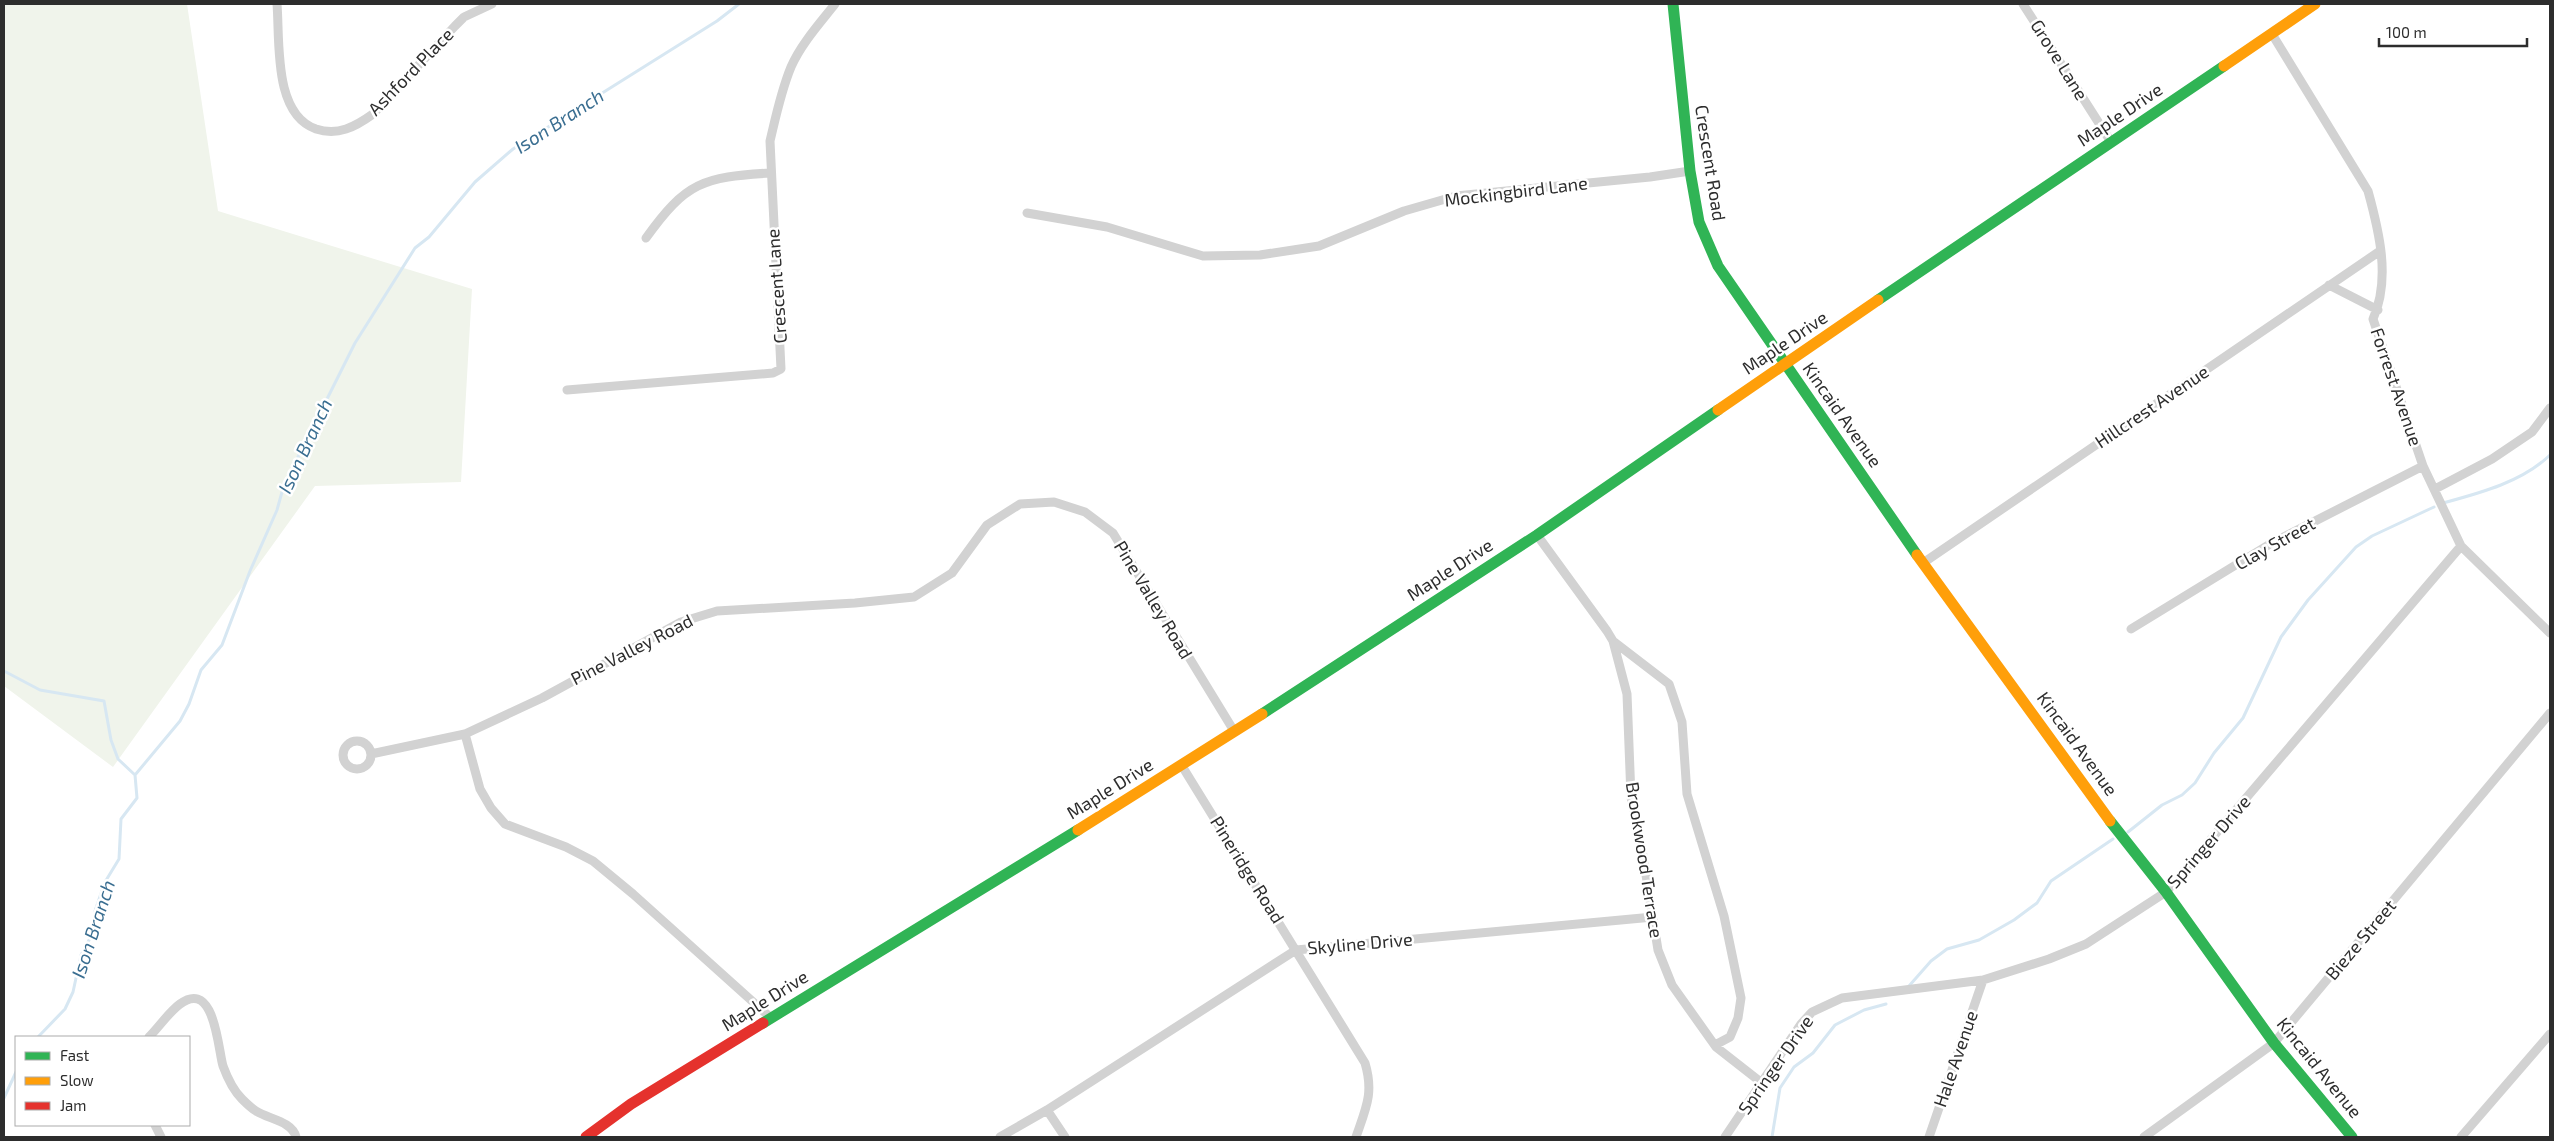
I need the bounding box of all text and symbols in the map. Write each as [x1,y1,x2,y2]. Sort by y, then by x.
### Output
street label: Grove Lane [2026,15,2093,104]
scale bar [2379,15,2526,47]
street label: Ashford Place [363,23,458,120]
text: 100 m [2386,23,2427,41]
street label: Maple Drive [2073,78,2166,151]
water label: Ison Branch [510,83,608,158]
street label: Crescent Road [1691,103,1731,222]
street label: Mockingbird Lane [1443,171,1589,211]
street label: Crescent Lane [761,228,791,344]
street label: Maple Drive [1738,306,1831,379]
street label: Forrest Avenue [2366,325,2427,449]
street label: Kincaid Avenue [1799,358,1887,471]
street label: Hillcrest Avenue [2090,360,2213,452]
water label: Ison Branch [273,395,336,497]
street label: Clay Street [2230,512,2319,574]
street label: Maple Drive [1402,533,1496,605]
street label: Pine Valley Road [1110,536,1198,663]
street label: Pine Valley Road [567,609,696,689]
street label: Kincaid Avenue [2033,687,2123,800]
street label: Maple Drive [1062,753,1157,823]
street label: Brookwood Terrace [1622,780,1668,939]
street label: Springer Drive [2162,790,2255,892]
street label: Pineridge Road [1206,812,1290,927]
water label: Ison Branch [66,877,119,981]
street label: Bieze Street [2320,895,2400,984]
street label: Skyline Drive [1306,927,1413,959]
street label: Maple Drive [717,965,812,1035]
street label: Hale Avenue [1928,1007,1982,1110]
street label: Springer Drive [1733,1011,1817,1118]
street label: Kincaid Avenue [2273,1013,2367,1122]
legend [15,1036,190,1126]
text: Fast [60,1046,90,1064]
text: Slow [60,1071,94,1089]
text: Jam [60,1096,86,1114]

